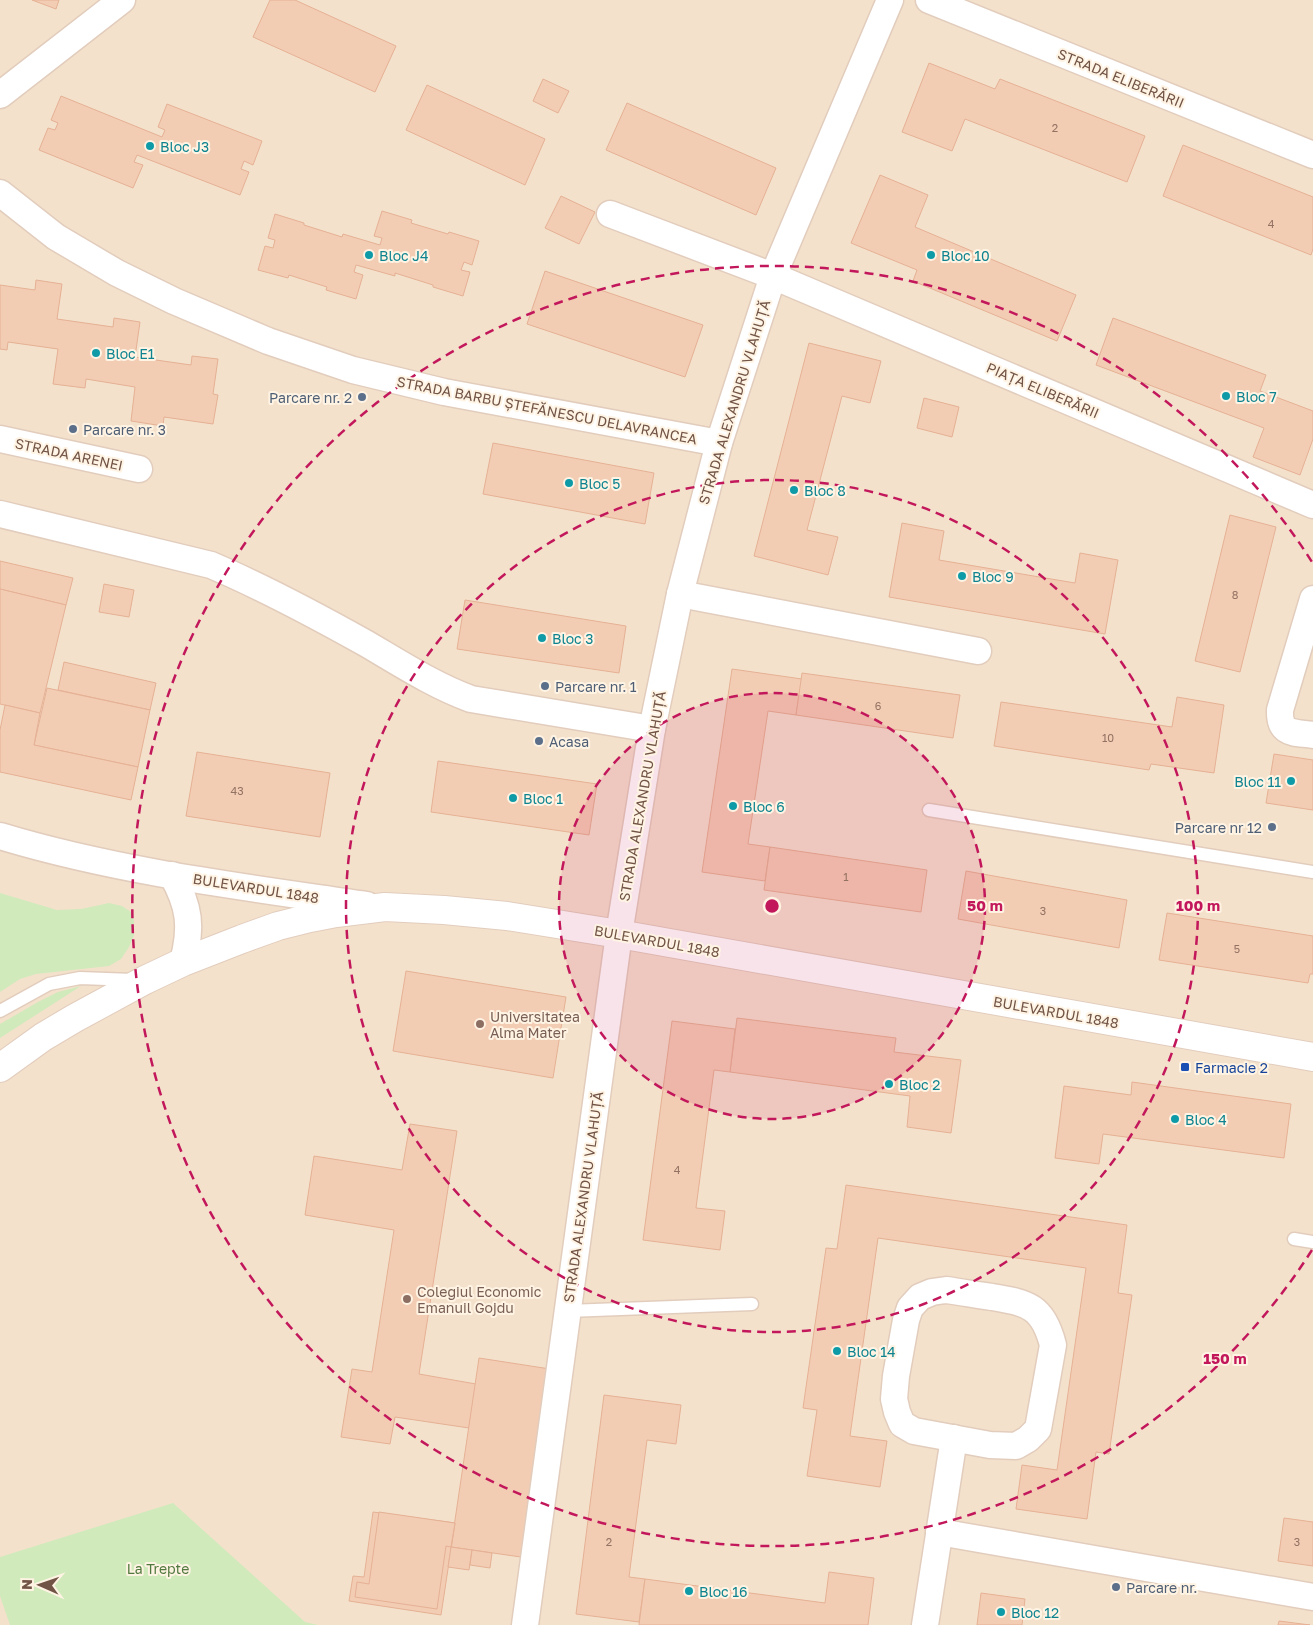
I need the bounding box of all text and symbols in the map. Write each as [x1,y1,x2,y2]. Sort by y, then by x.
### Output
street label: STRADA ELIBERĂRII [1055,45,1187,111]
house number: 2 [1052,121,1058,134]
place label: Bloc J3 [160,138,209,155]
marker: Bloc J3 [144,140,156,152]
house number: 4 [1268,217,1275,230]
place label: Bloc J4 [379,247,429,264]
place label: Bloc 10 [941,247,990,264]
marker: Bloc J4 [363,249,375,261]
marker: Bloc 10 [925,249,937,261]
street label: STRADA ALEXANDRU VLAHUȚĂ [695,297,774,507]
place label: Bloc E1 [106,345,155,362]
marker: Bloc E1 [90,347,102,359]
street label: PIAȚA ELIBERĂRII [984,359,1102,422]
street label: STRADA BARBU ȘTEFĂNESCU DELAVRANCEA [395,373,699,448]
place label: Bloc 7 [1236,388,1277,405]
place label: Parcare nr. 2 [269,389,352,406]
marker: Bloc 7 [1220,390,1232,402]
marker: Parcare nr. 2 [356,391,368,403]
place label: Parcare nr. 3 [83,421,166,438]
marker: Parcare nr. 3 [67,423,79,435]
street label: STRADA ARENEI [14,434,124,474]
place label: Bloc 5 [579,475,620,492]
marker: Bloc 5 [563,477,575,489]
place label: Bloc 8 [804,482,846,499]
marker: Bloc 8 [788,484,800,496]
place label: Bloc 9 [972,568,1014,585]
marker: Bloc 9 [956,570,968,582]
house number: 8 [1232,588,1239,601]
place label: Bloc 3 [552,630,593,647]
marker: Bloc 3 [536,632,548,644]
place label: Parcare nr. 1 [555,678,637,695]
marker: Parcare nr. 1 [539,680,551,692]
street label: STRADA ALEXANDRU VLAHUȚĂ [615,689,670,903]
house number: 6 [875,699,882,712]
house number: 10 [1102,731,1114,744]
place label: Acasa [549,733,589,750]
marker: Acasa [533,735,545,747]
place label: Bloc 11 [1234,773,1281,790]
marker: Bloc 11 [1285,775,1297,787]
house number: 43 [230,784,244,797]
place label: Bloc 1 [523,790,563,807]
marker: Bloc 1 [507,792,519,804]
place label: Bloc 6 [743,798,785,815]
marker: Bloc 6 [727,800,739,812]
place label: Parcare nr 12 [1175,819,1262,836]
marker: Parcare nr 12 [1266,821,1278,833]
street label: BULEVARDUL 1848 [192,870,320,906]
house number: 1 [843,870,849,883]
text: 50 m [967,896,1003,914]
text: 100 m [1176,896,1220,914]
centre of rings [763,897,781,915]
house number: 3 [1040,904,1046,917]
street label: BULEVARDUL 1848 [593,922,721,960]
house number: 5 [1234,942,1240,955]
street label: BULEVARDUL 1848 [992,993,1120,1031]
place label: Universitatea Alma Mater [490,1008,580,1041]
marker: Universitatea Alma Mater [474,1018,486,1030]
place label: Farmacie 2 [1195,1059,1268,1076]
marker: Farmacie 2 [1179,1061,1191,1073]
place label: Bloc 2 [899,1076,940,1093]
marker: Bloc 2 [883,1078,895,1090]
street label: STRADA ALEXANDRU VLAHUȚĂ [560,1090,607,1304]
place label: Bloc 4 [1185,1111,1227,1128]
marker: Bloc 4 [1169,1113,1181,1125]
house number: 4 [674,1163,681,1176]
place label: Colegiul Economic Emanuil Gojdu [417,1283,542,1316]
marker: Colegiul Economic Emanuil Gojdu [401,1293,413,1305]
place label: Bloc 14 [847,1343,896,1360]
marker: Bloc 14 [831,1345,843,1357]
text: 150 m [1203,1349,1247,1367]
house number: 2 [606,1535,612,1548]
house number: 3 [1294,1535,1300,1548]
north arrow [15,1560,65,1610]
park label: La Trepte [127,1560,189,1577]
text: N [18,1579,35,1590]
place label: Parcare nr. [1126,1579,1197,1596]
marker: Parcare nr. [1110,1581,1122,1593]
place label: Bloc 16 [699,1583,748,1600]
marker: Bloc 16 [683,1585,695,1597]
place label: Bloc 12 [1011,1604,1059,1621]
marker: Bloc 12 [995,1606,1007,1618]

